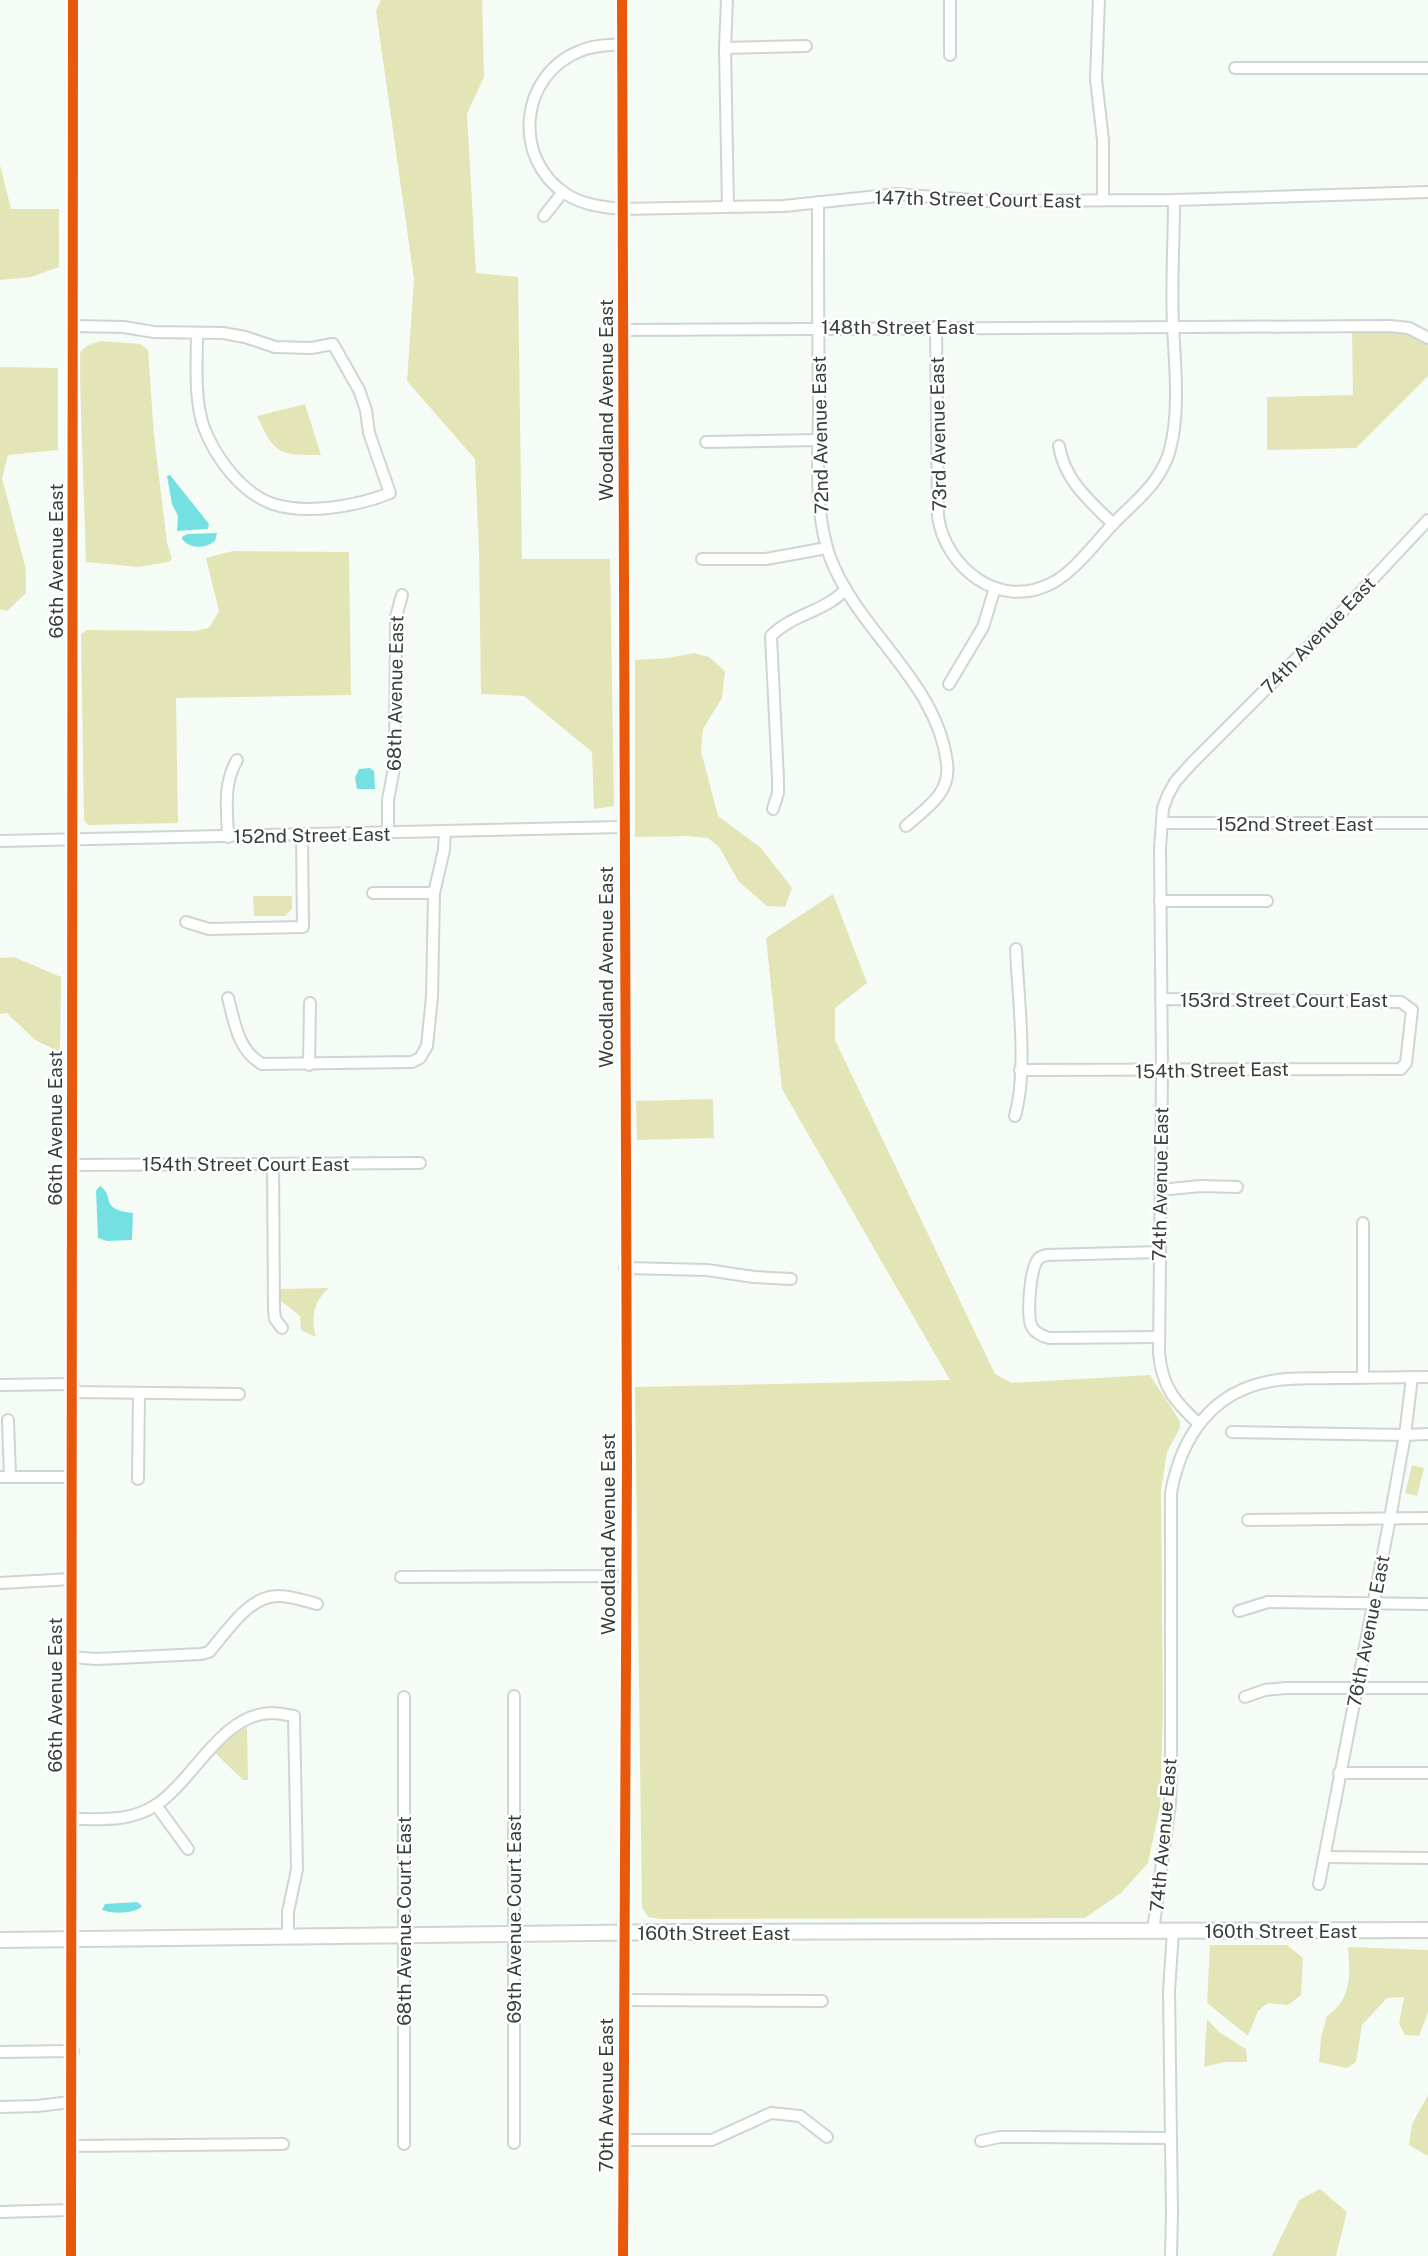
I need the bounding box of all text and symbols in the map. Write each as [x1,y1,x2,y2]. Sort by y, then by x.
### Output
street label: 147th Street Court East [874,186,1082,212]
street label: Woodland Avenue East [595,299,617,501]
street label: 148th Street East [821,316,975,338]
street label: 72nd Avenue East [808,356,832,514]
street label: 73rd Avenue East [926,356,950,512]
street label: 66th Avenue East [45,483,67,639]
street label: 74th Avenue East [1256,572,1380,698]
street label: 68th Avenue East [383,615,407,771]
street label: 152nd Street East [1216,813,1374,835]
street label: 152nd Street East [233,823,391,847]
street label: Woodland Avenue East [595,866,617,1068]
street label: 153rd Street Court East [1180,989,1388,1011]
street label: 66th Avenue East [44,1050,66,1206]
street label: 154th Street East [1135,1058,1289,1082]
street label: 74th Avenue East [1148,1107,1172,1261]
street label: 154th Street Court East [142,1153,350,1175]
street label: Woodland Avenue East [597,1433,619,1635]
street label: 76th Avenue East [1342,1553,1394,1709]
street label: 66th Avenue East [44,1617,66,1773]
street label: 74th Avenue East [1145,1757,1181,1913]
street label: 69th Avenue Court East [503,1814,525,2024]
street label: 68th Avenue Court East [393,1816,415,2026]
street label: 160th Street East [1204,1920,1358,1942]
street label: 160th Street East [637,1922,791,1944]
street label: 70th Avenue East [595,2018,617,2172]

